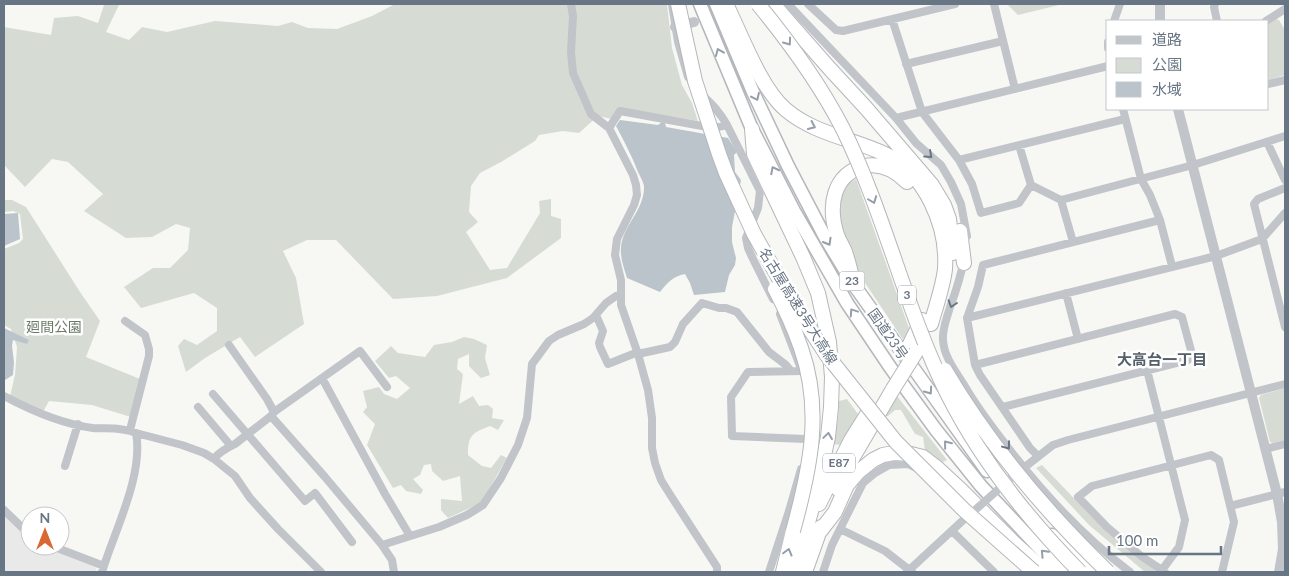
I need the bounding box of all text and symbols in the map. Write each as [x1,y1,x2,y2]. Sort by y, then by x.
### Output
legend [1106,20,1269,110]
text: 道路 [1152,30,1182,48]
one-way arrow [782,36,791,46]
one-way arrow [715,48,726,57]
text: 公園 [1152,55,1182,73]
text: 水域 [1152,80,1182,98]
one-way arrow [749,92,760,101]
one-way arrow [807,120,816,131]
one-way arrow [923,149,932,158]
one-way arrow [770,167,780,176]
one-way arrow [867,195,877,204]
one-way arrow [822,236,832,245]
street label: 名古屋高速3号大高線 [756,244,841,367]
road number: 23 [840,272,864,290]
road number: 3 [898,286,916,304]
one-way arrow [947,299,957,308]
street label: 国道23号 [865,305,912,362]
one-way arrow [850,308,859,318]
park label: 廻間公園 [26,318,82,335]
district label: 大高台一丁目 [1117,350,1207,368]
one-way arrow [923,385,932,395]
one-way arrow [822,431,832,440]
one-way arrow [1001,440,1010,450]
one-way arrow [944,441,953,450]
road number: E87 [823,453,855,472]
north arrow [20,506,70,556]
text: N [40,509,50,526]
scale bar [1109,524,1222,556]
text: 100 m [1116,531,1158,549]
one-way arrow [782,547,793,556]
one-way arrow [1040,550,1049,559]

